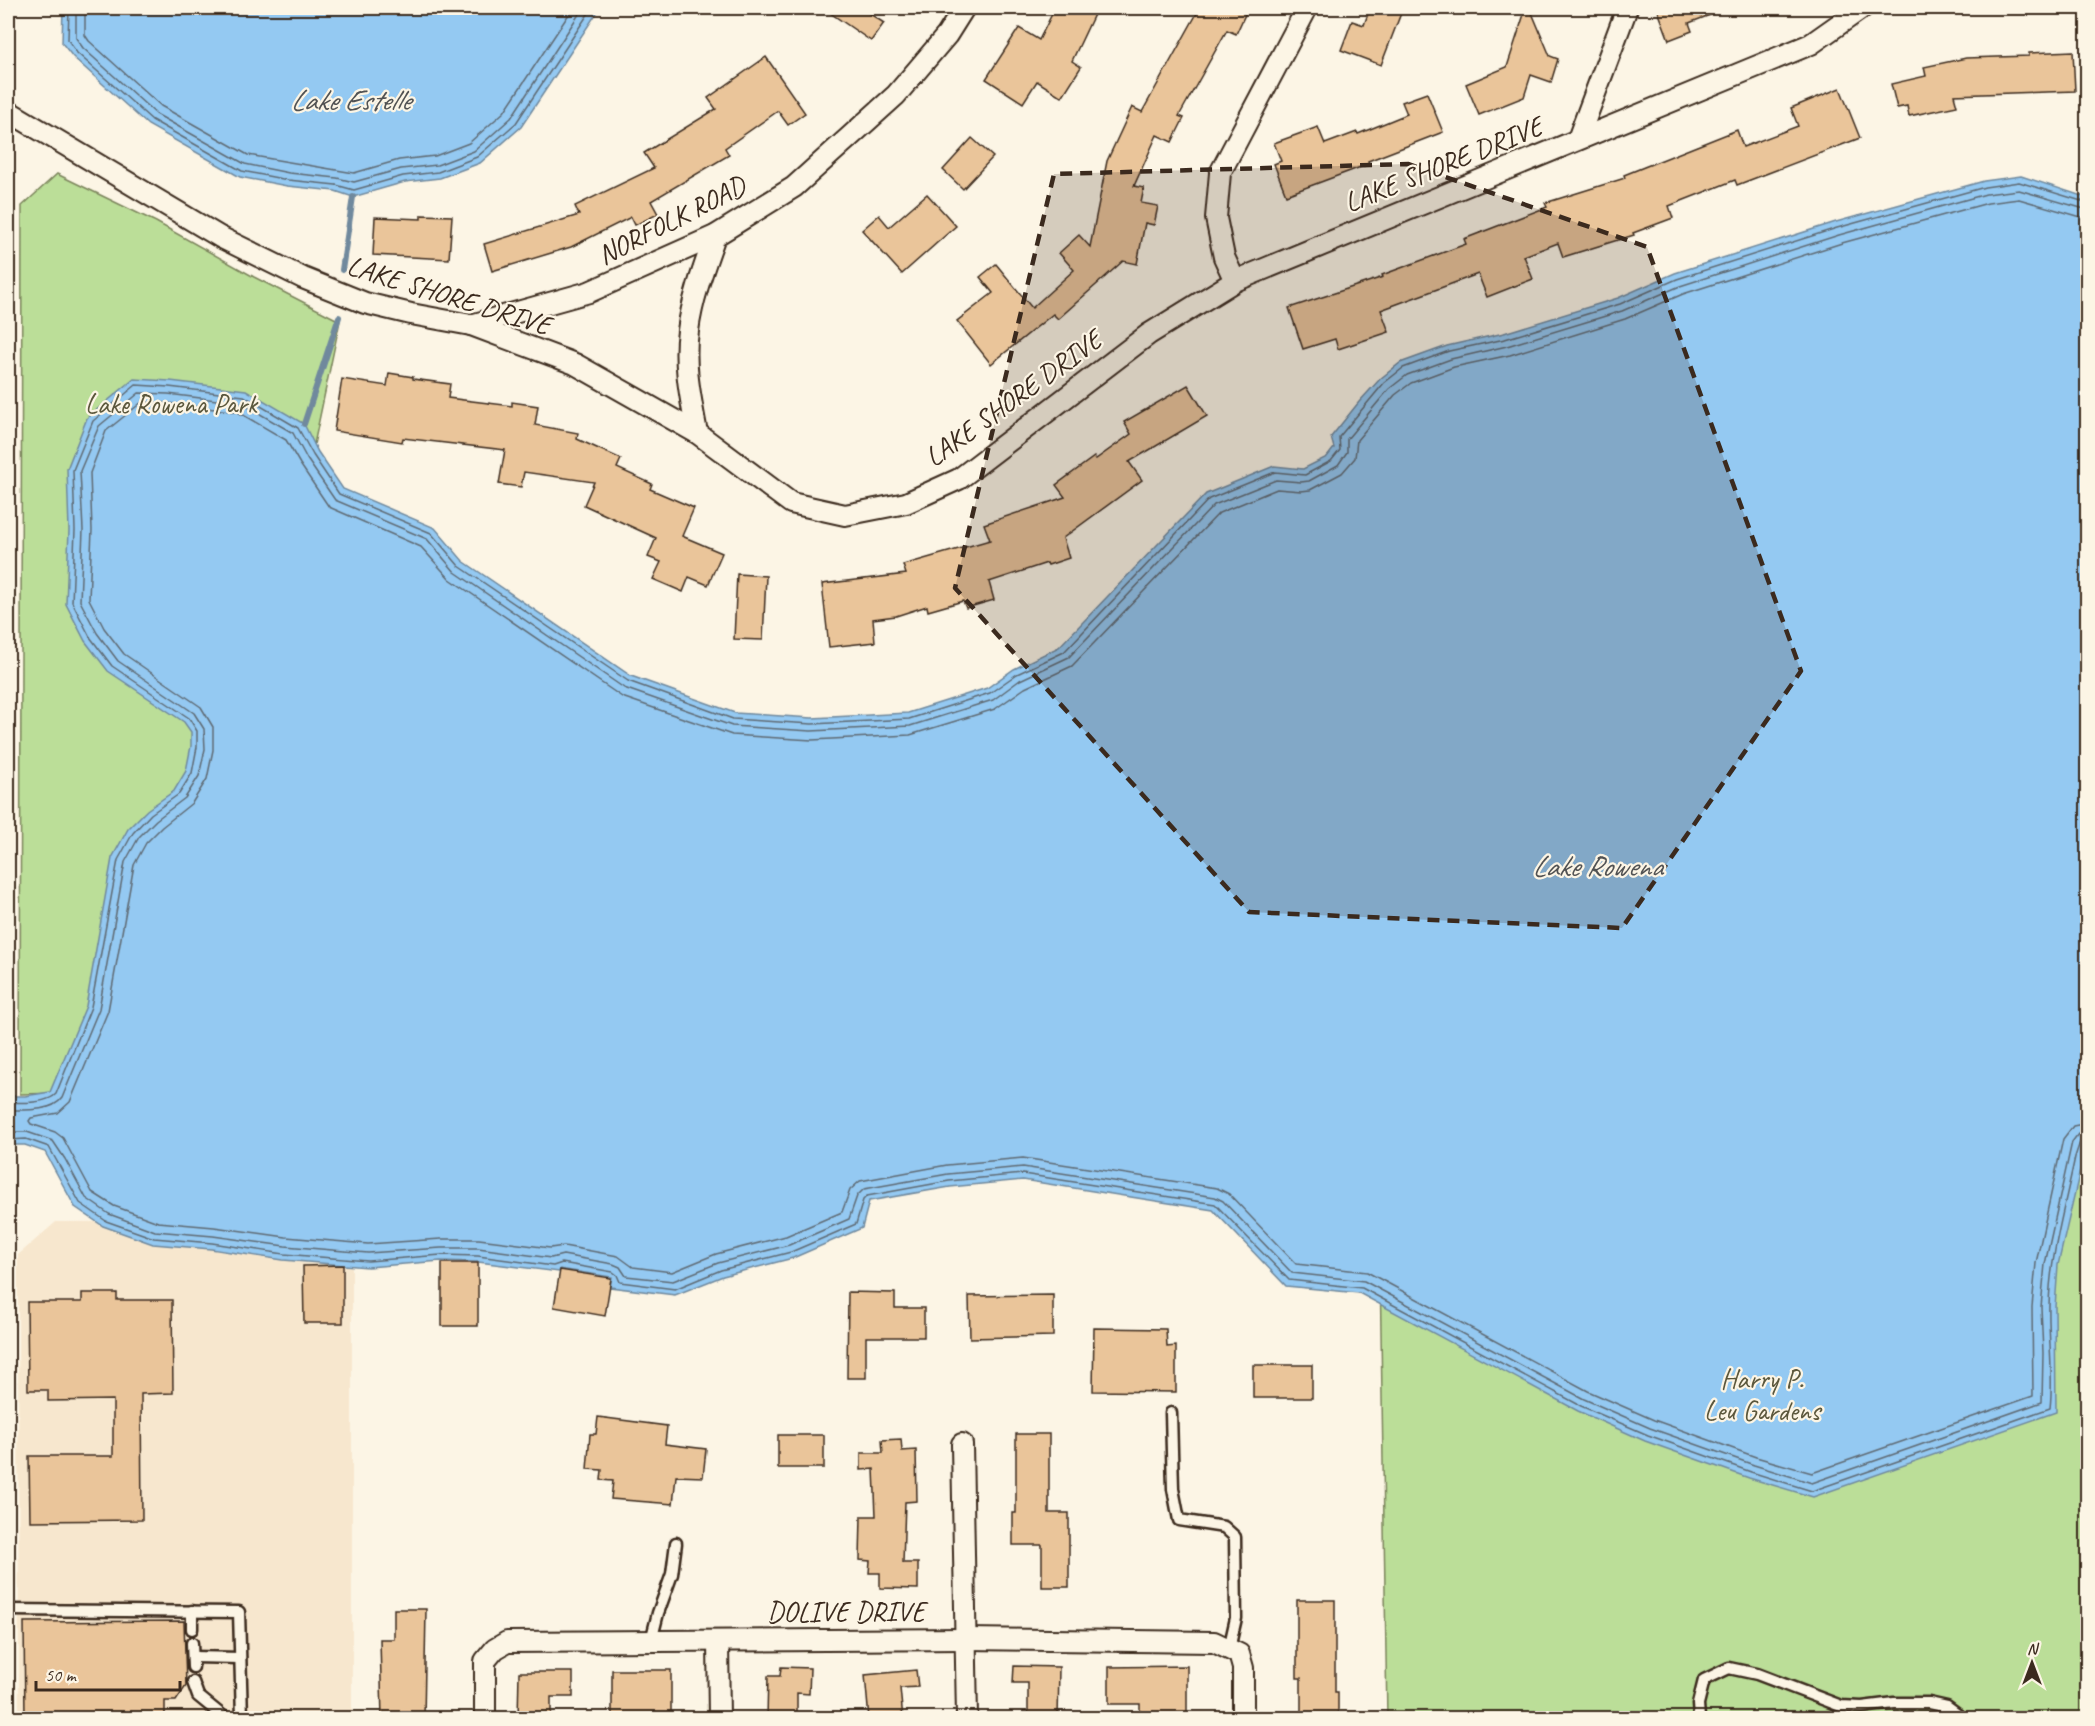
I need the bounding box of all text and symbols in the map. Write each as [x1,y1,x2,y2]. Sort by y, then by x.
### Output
water label: Lake Estelle [290,81,414,119]
street label: LAKE SHORE DRIVE [1339,107,1551,220]
street label: NORFOLK ROAD [591,167,753,272]
street label: LAKE SHORE DRIVE [343,247,558,344]
street label: LAKE SHORE DRIVE [918,320,1111,474]
park label: Lake Rowena Park [85,386,259,421]
water label: Lake Rowena [1532,847,1665,885]
park label: Harry P. Leu Gardens [1704,1361,1822,1428]
street label: DOLIVE DRIVE [767,1594,929,1629]
north arrow [2002,1633,2062,1693]
text: N [2027,1639,2040,1659]
scale bar [36,1654,180,1692]
text: 50 m [45,1664,78,1686]

